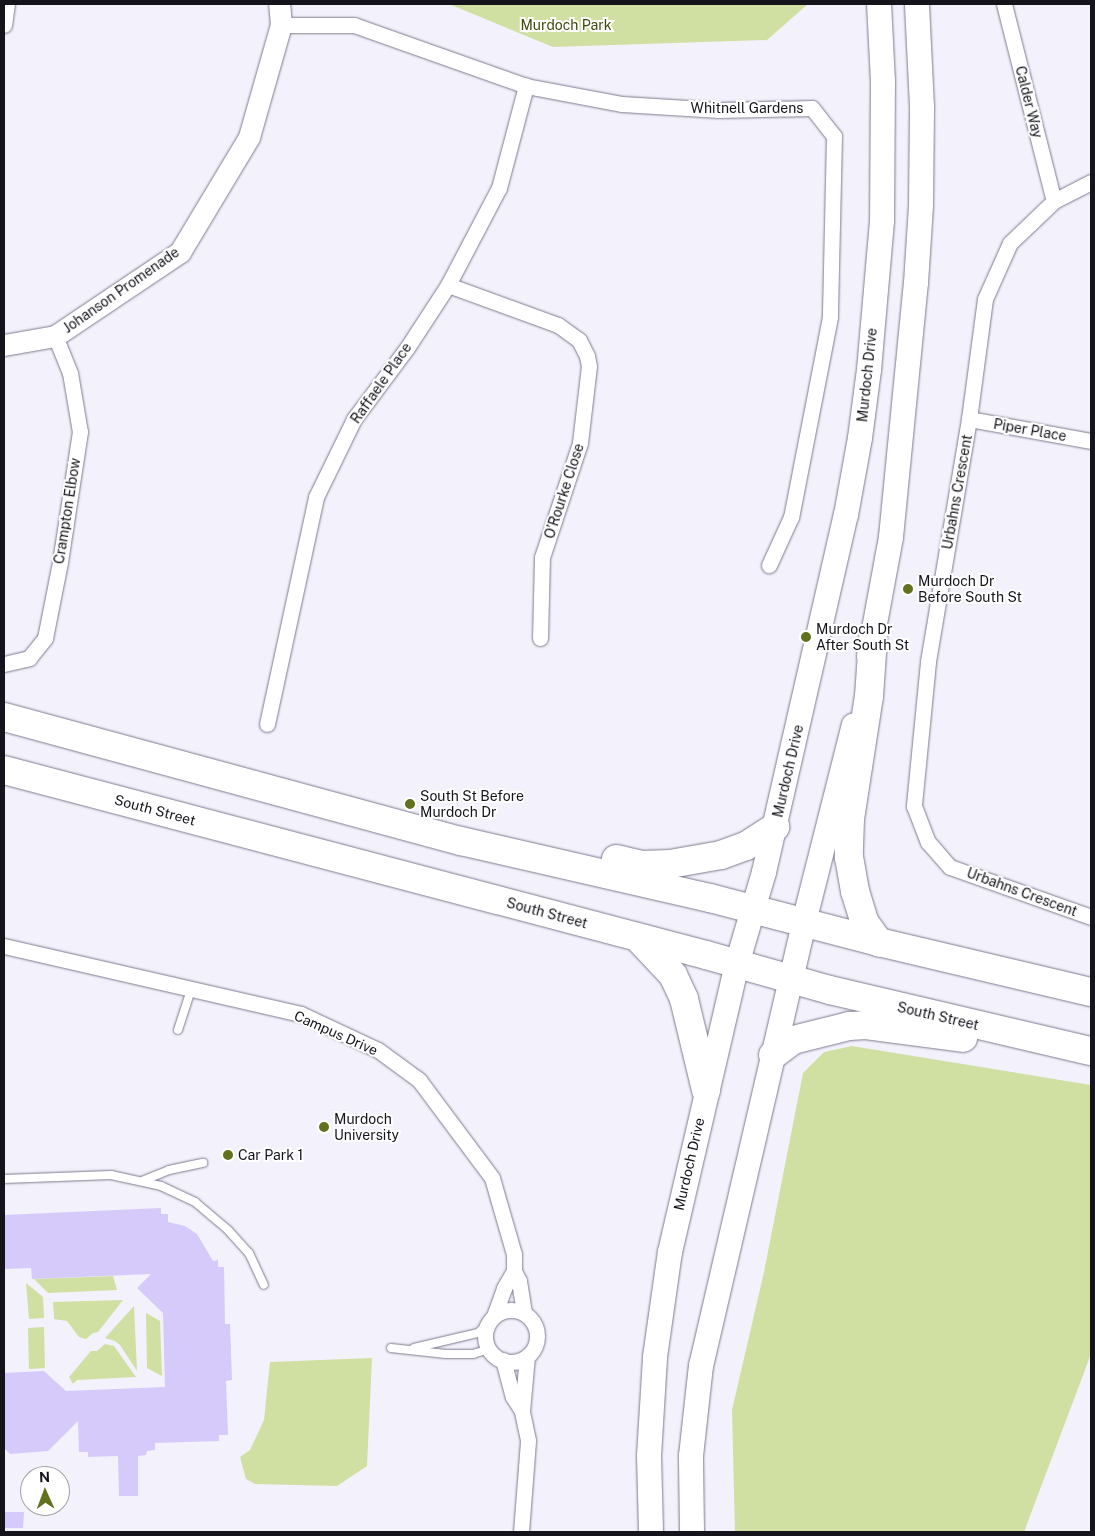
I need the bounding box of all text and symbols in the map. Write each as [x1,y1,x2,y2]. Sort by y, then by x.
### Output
park label: Murdoch Park [520,17,612,33]
street label: Calder Way [1012,64,1046,140]
street label: Whitnell Gardens [691,100,803,116]
street label: Johanson Promenade [60,244,182,336]
street label: Murdoch Drive [854,327,880,423]
street label: Raffaele Place [347,339,415,427]
street label: Piper Place [992,415,1068,445]
street label: Urbahns Crescent [939,433,975,551]
street label: O’Rourke Close [541,441,587,541]
street label: Crampton Elbow [50,457,84,565]
place label: Murdoch Dr Before South St [918,573,1022,606]
marker: Murdoch Dr Before South St [902,583,914,595]
place label: Murdoch Dr After South St [816,621,909,654]
marker: Murdoch Dr After South St [800,631,812,643]
street label: Murdoch Drive [769,723,807,819]
place label: South St Before Murdoch Dr [420,788,524,820]
street label: South Street [113,791,197,829]
marker: South St Before Murdoch Dr [404,798,416,810]
street label: Urbahns Crescent [964,864,1080,920]
street label: South Street [505,894,589,932]
street label: South Street [896,998,980,1034]
street label: Campus Drive [292,1007,380,1059]
place label: Murdoch University [334,1111,399,1144]
street label: Murdoch Drive [670,1116,708,1212]
marker: Murdoch University [318,1121,330,1133]
place label: Car Park 1 [238,1147,303,1163]
marker: Car Park 1 [222,1149,234,1161]
north arrow [20,1466,70,1516]
text: N [39,1469,50,1485]

